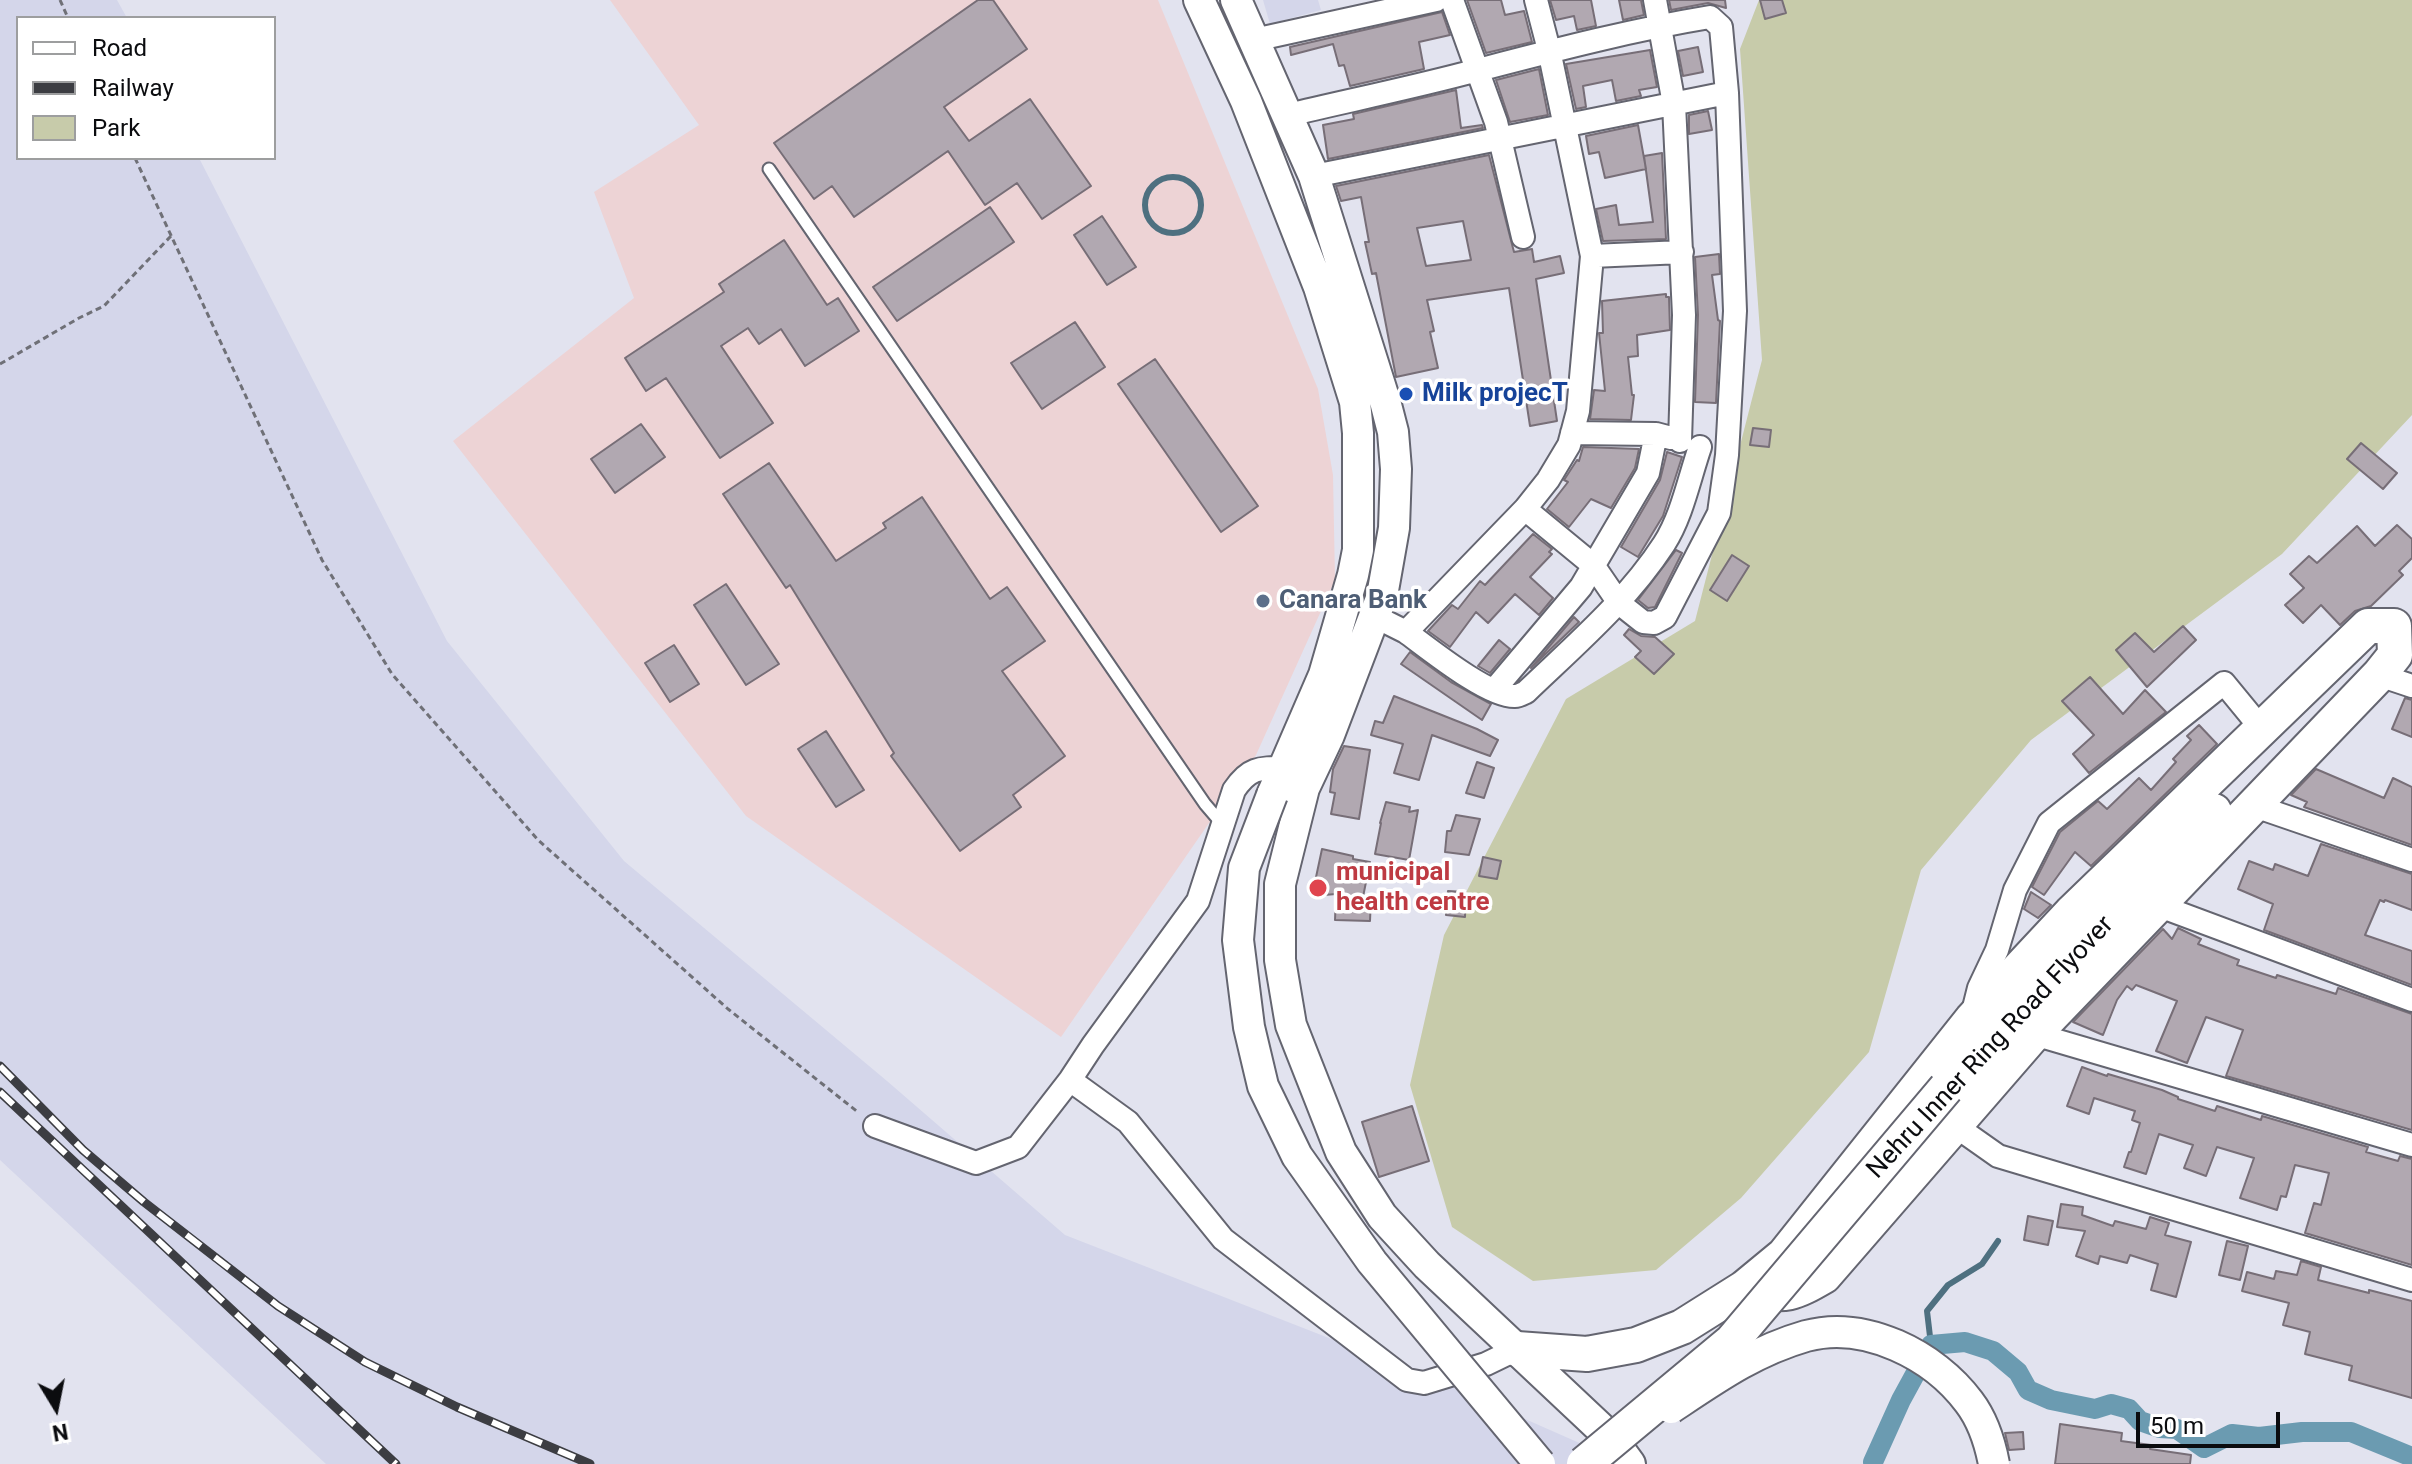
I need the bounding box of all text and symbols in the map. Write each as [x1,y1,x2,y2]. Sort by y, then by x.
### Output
legend [16,16,276,160]
text: Road [92,34,147,62]
text: Railway [92,74,174,102]
text: Park [92,114,140,142]
place label: Milk projecT [1422,378,1568,410]
marker: Milk projecT [1397,385,1415,403]
place label: Canara Bank [1279,585,1427,617]
marker: Canara Bank [1254,592,1272,610]
place label: municipal health centre [1336,857,1489,918]
marker: municipal health centre [1307,877,1329,899]
street label: Nehru Inner Ring Road Flyover [1861,910,2121,1186]
north arrow [16,1368,96,1448]
scale bar [2140,1396,2284,1446]
text: 50 m [2150,1412,2204,1440]
text: N [50,1418,70,1446]

